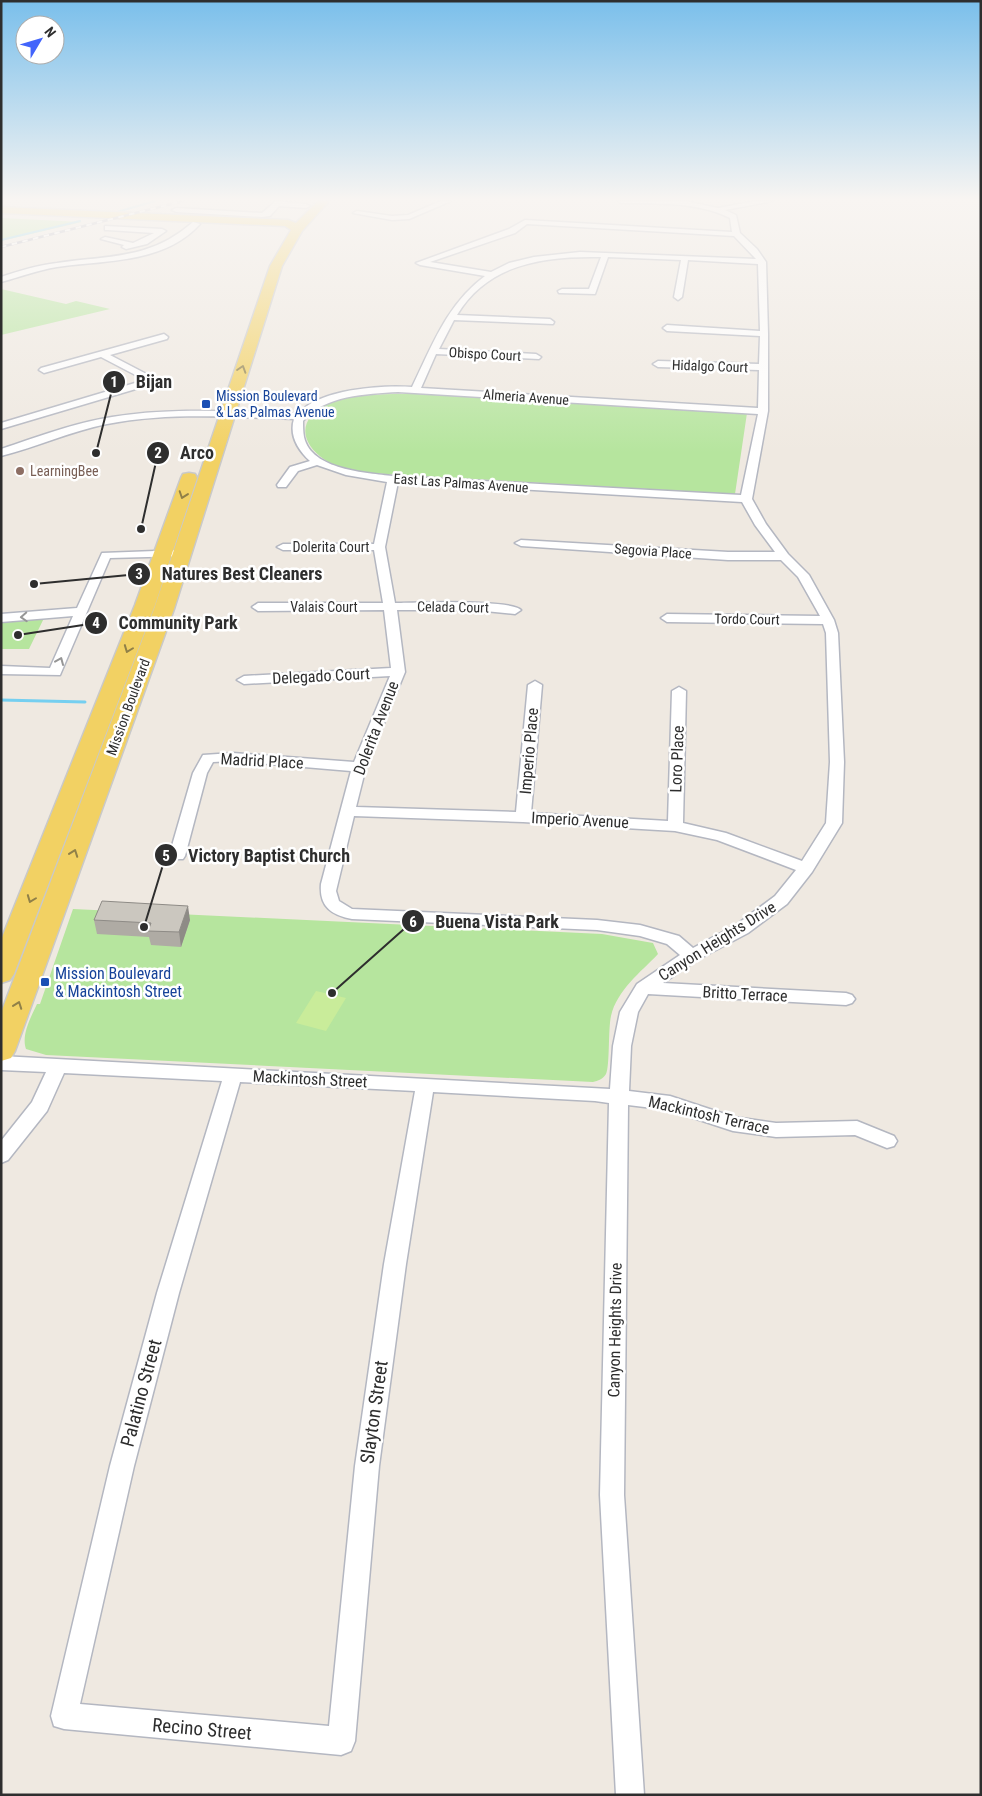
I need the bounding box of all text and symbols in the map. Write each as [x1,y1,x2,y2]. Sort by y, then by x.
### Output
north arrow [15,15,65,65]
text: N [41,24,59,40]
street label: Obispo Court [448,344,522,364]
street label: Hidalgo Court [672,357,748,375]
callout: Bijan [101,365,183,398]
one-way arrow [236,365,246,374]
text: Bijan [136,371,172,392]
text: 1 [110,373,118,391]
street label: Almeria Avenue [482,386,570,408]
place label: Mission Boulevard & Las Palmas Avenue [216,388,335,420]
marker: Mission Boulevard & Las Palmas Avenue [200,398,212,410]
callout: Arco [146,436,224,469]
text: Arco [180,442,214,463]
text: 2 [154,444,162,462]
place label: LearningBee [30,463,99,479]
marker: LearningBee [14,465,26,477]
street label: East Las Palmas Avenue [393,470,529,496]
one-way arrow [179,490,189,498]
street label: Dolerita Court [293,539,369,555]
street label: Segovia Place [614,540,693,562]
callout: Natures Best Cleaners [127,558,333,591]
text: Natures Best Cleaners [162,563,322,584]
text: 3 [135,565,143,583]
street label: Celada Court [417,598,489,616]
street label: Valais Court [290,599,358,615]
callout: Community Park [84,606,248,639]
street label: Tordo Court [714,610,780,628]
one-way arrow [20,612,28,623]
text: Community Park [118,612,238,633]
text: 4 [92,614,100,632]
one-way arrow [123,645,133,653]
one-way arrow [54,657,64,666]
street label: Mission Boulevard [103,657,153,757]
street label: Delegado Court [272,664,371,688]
street label: Dolerita Avenue [349,678,403,778]
street label: Imperio Place [516,707,542,795]
street label: Loro Place [666,725,688,793]
street label: Madrid Place [220,749,304,773]
street label: Imperio Avenue [531,808,629,832]
callout: Victory Baptist Church [153,839,360,872]
text: Victory Baptist Church [188,845,350,866]
text: 5 [162,847,170,865]
one-way arrow [68,849,78,858]
one-way arrow [27,894,37,903]
street label: Canyon Heights Drive [655,897,779,985]
callout: Buena Vista Park [400,905,569,938]
text: Buena Vista Park [435,911,559,932]
text: 6 [409,913,417,931]
place label: Mission Boulevard & Mackintosh Street [55,964,182,1001]
marker: Mission Boulevard & Mackintosh Street [39,976,51,988]
street label: Britto Terrace [702,982,788,1006]
one-way arrow [12,1002,22,1010]
street label: Mackintosh Street [252,1067,368,1091]
street label: Mackintosh Terrace [647,1092,771,1138]
street label: Canyon Heights Drive [604,1262,626,1398]
street label: Palatino Street [116,1337,166,1449]
street label: Slayton Street [355,1359,393,1465]
street label: Recino Street [151,1713,253,1745]

